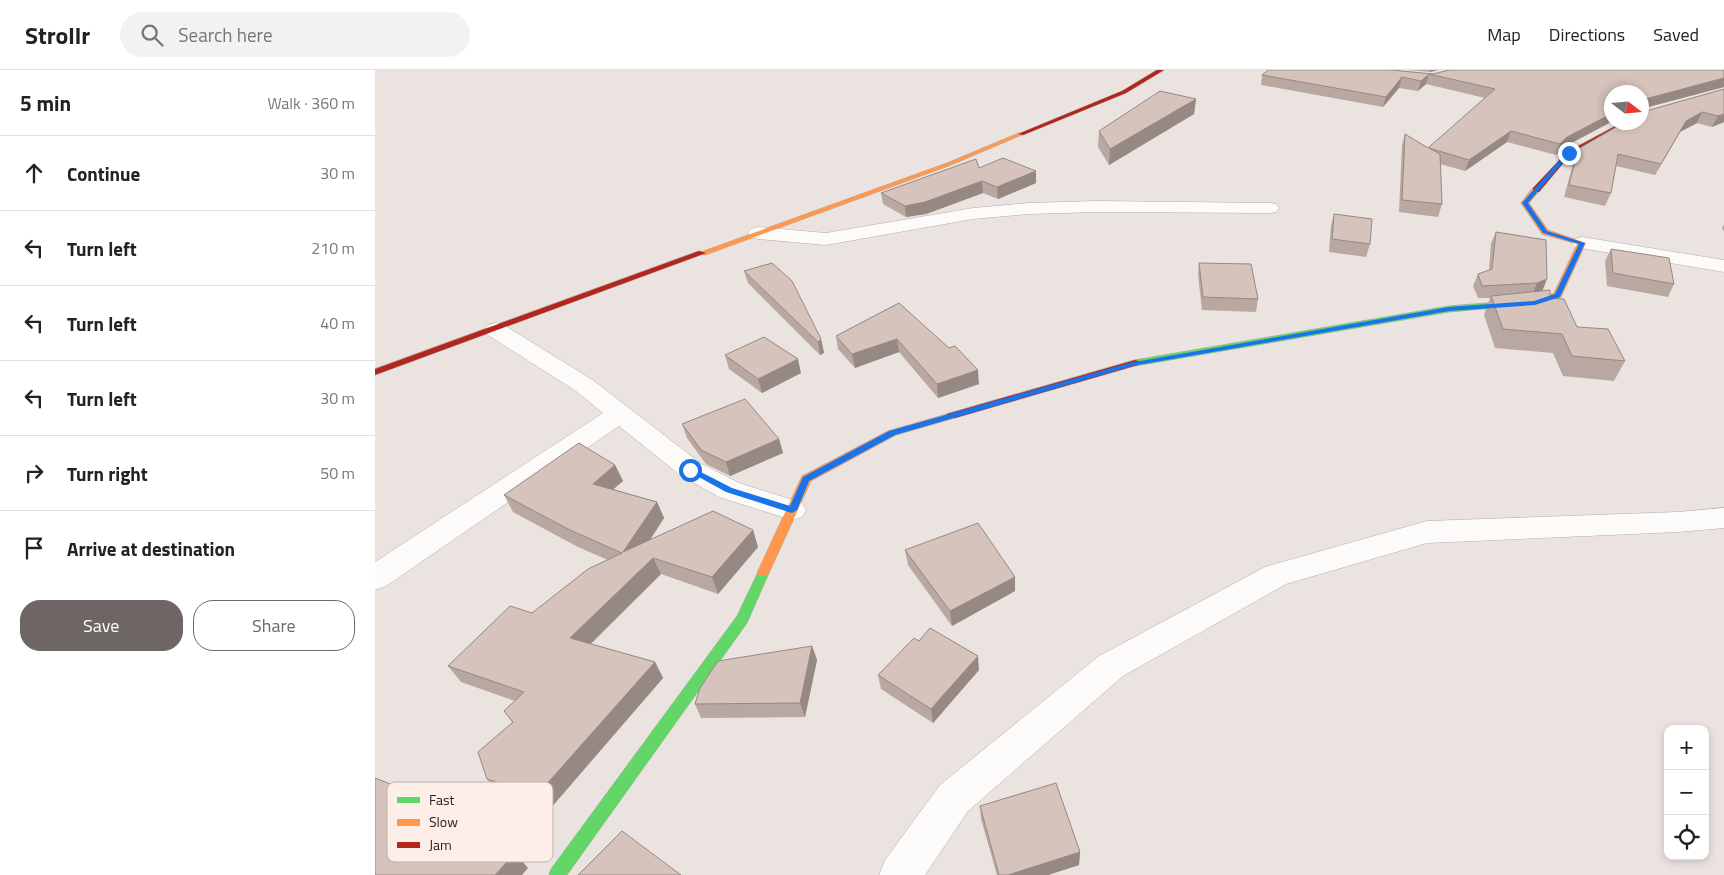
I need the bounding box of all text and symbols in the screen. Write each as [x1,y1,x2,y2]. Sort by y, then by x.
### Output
search box [120,12,470,57]
text: Strollr [25,17,90,53]
text: Search here [178,20,273,49]
icon: search [138,21,166,49]
text: Map [1487,21,1521,48]
text: Directions [1549,21,1625,48]
text: Saved [1653,21,1699,48]
north arrow [1604,85,1649,130]
text: 5 min [20,87,71,119]
text: Walk · 360 m [267,91,355,115]
route end [1558,142,1581,165]
icon: ahead [20,159,48,187]
text: Continue [67,159,140,188]
text: 30 m [320,161,355,185]
icon: left [20,234,48,262]
text: Turn left [67,234,137,263]
text: 210 m [311,236,355,260]
icon: left [20,309,48,337]
text: Turn left [67,309,137,338]
text: 40 m [320,311,355,335]
icon: left [20,384,48,412]
text: Turn left [67,384,137,413]
text: 30 m [320,386,355,410]
icon: right [20,459,48,487]
text: Turn right [67,459,148,488]
route start [679,459,702,482]
text: 50 m [320,461,355,485]
icon: arrive [20,534,48,562]
text: Arrive at destination [67,534,235,563]
button: Save [20,600,183,651]
button: Share [193,600,355,651]
map controls [1664,725,1709,860]
button: + [1664,725,1709,770]
button: − [1664,770,1709,815]
legend [387,782,553,862]
text: Fast [429,789,454,810]
text: Slow [429,811,458,832]
button: locate [1664,815,1709,860]
text: Jam [429,834,452,855]

